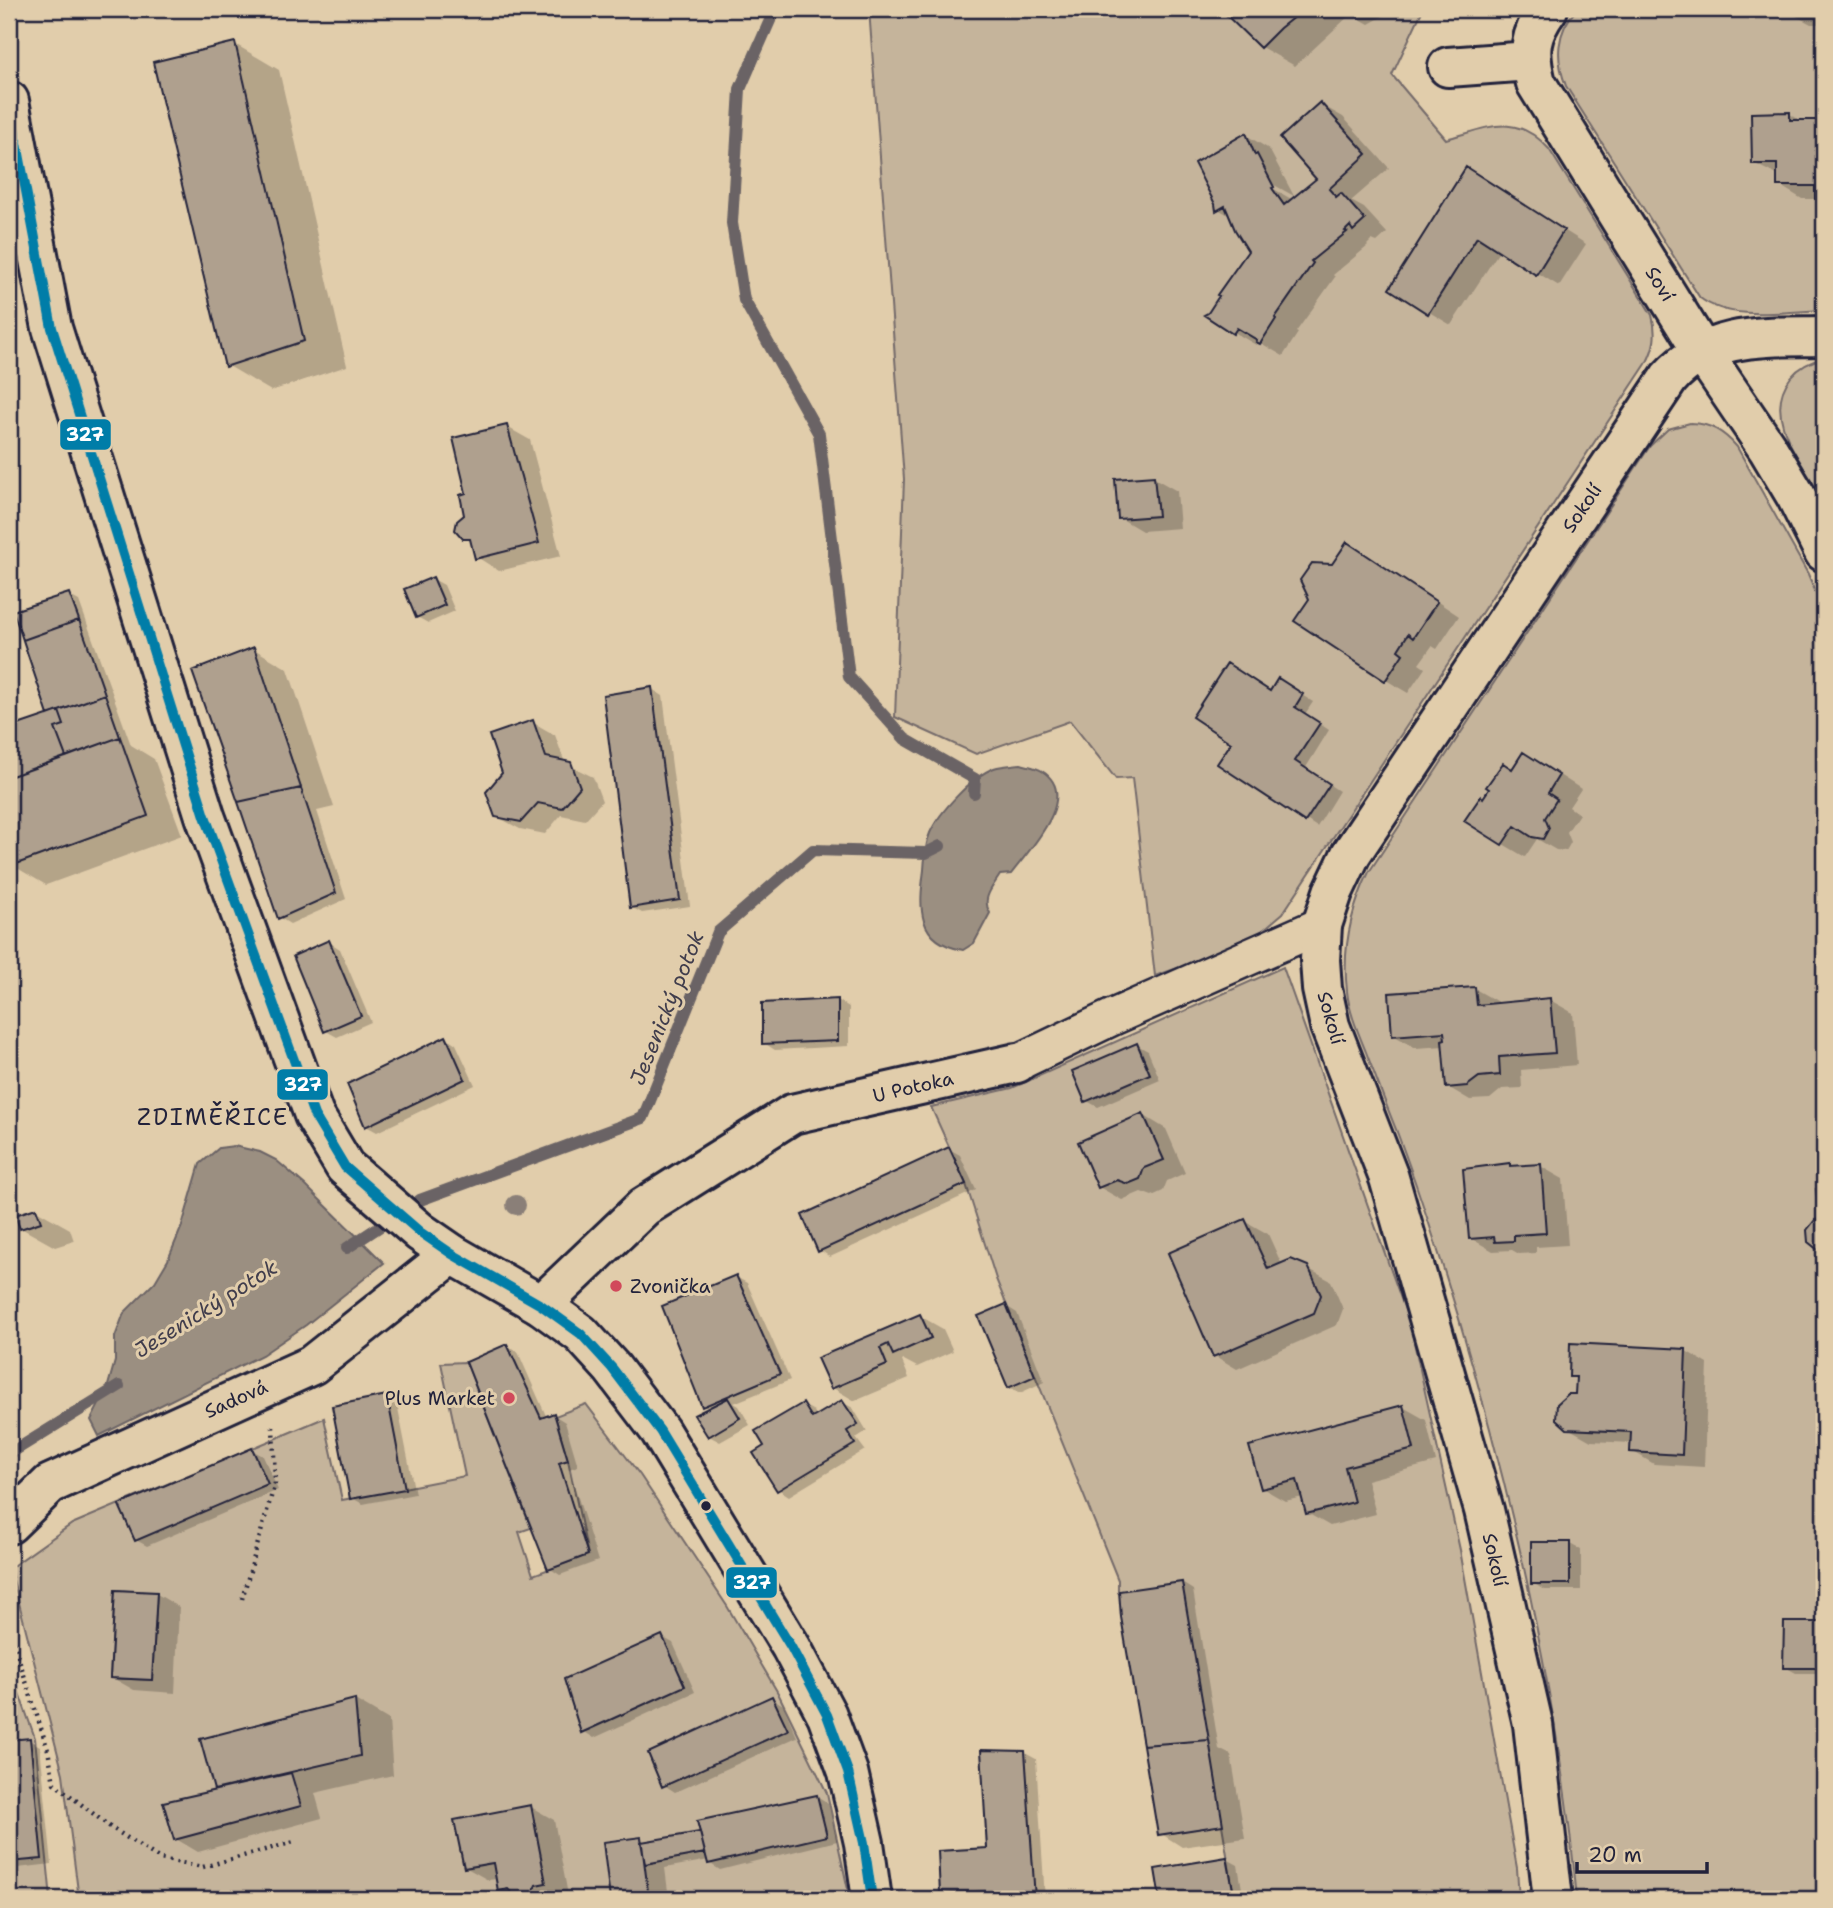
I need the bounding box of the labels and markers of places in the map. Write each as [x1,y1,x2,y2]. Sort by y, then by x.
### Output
place label: Zvonička [630,1274,711,1299]
marker: Zvonička [608,1278,624,1294]
place label: Plus Market [385,1386,495,1411]
marker: Plus Market [501,1390,517,1406]
unlabelled marker [699,1499,713,1513]

